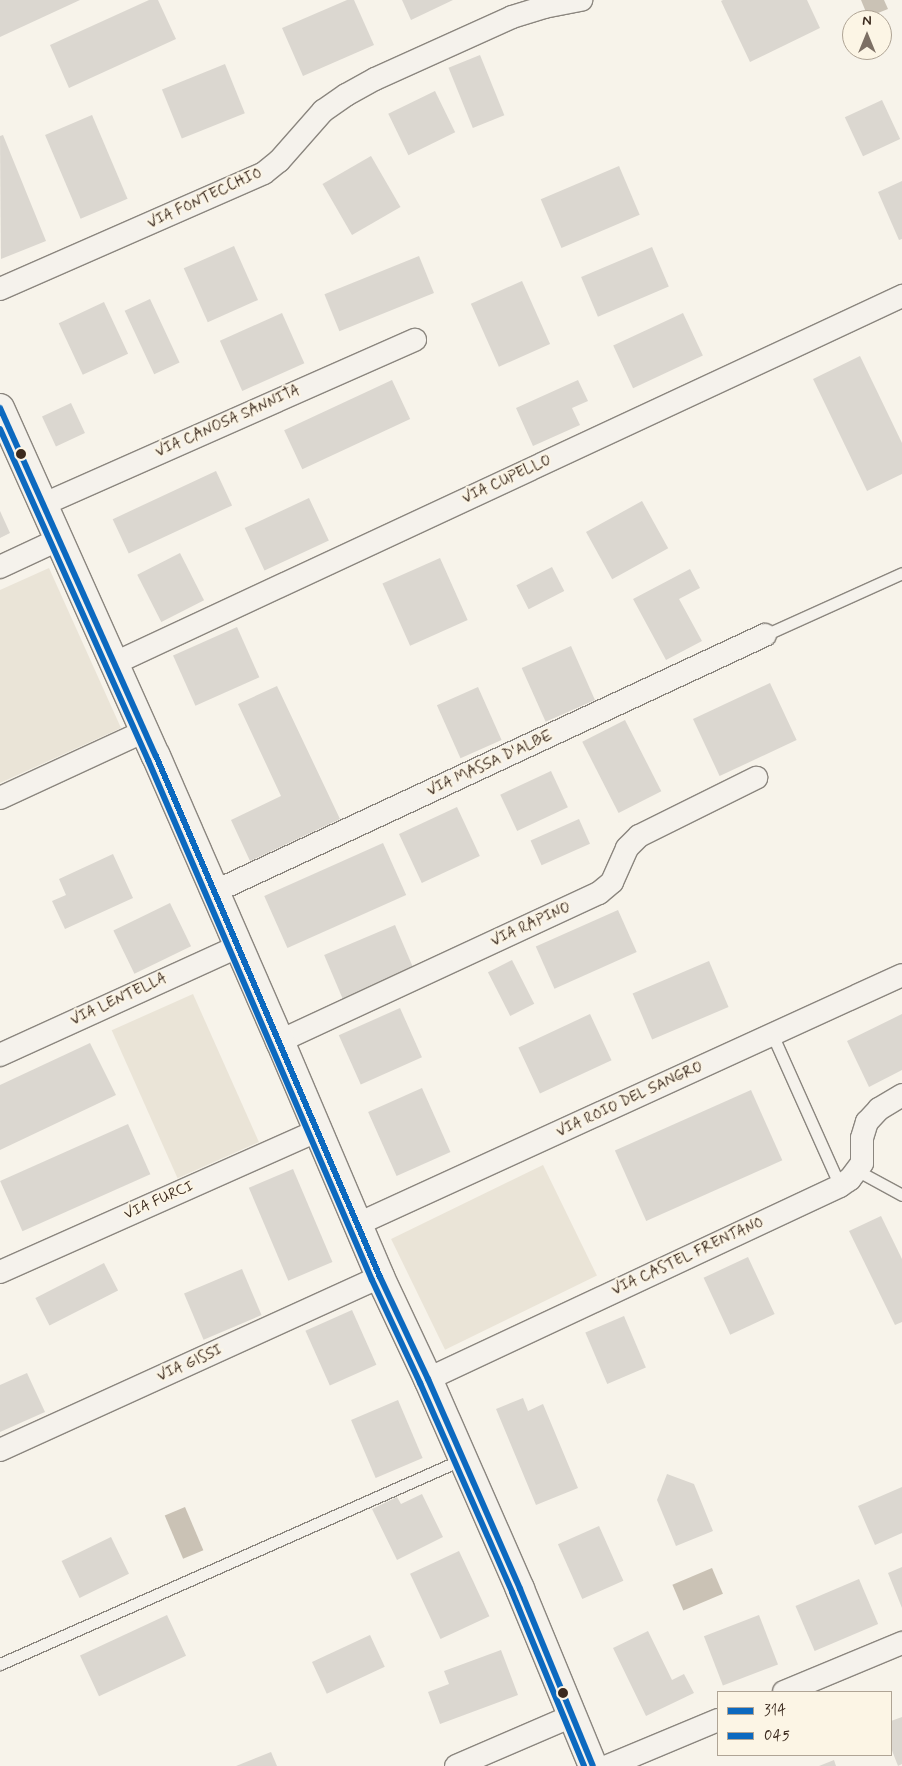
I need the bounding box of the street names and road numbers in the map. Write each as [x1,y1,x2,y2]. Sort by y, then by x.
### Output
street label: VIA FONTECCHIO [145,165,265,233]
street label: VIA CANOSA SANNITA [152,382,304,462]
street label: VIA CUPELLO [459,451,555,509]
street label: VIA MASSA D'ALBE [425,727,555,801]
street label: VIA RAPINO [488,899,574,951]
street label: VIA LENTELLA [67,969,171,1031]
street label: VIA ROIO DEL SANGRO [554,1058,706,1142]
street label: VIA FURCI [121,1177,197,1225]
street label: VIA CASTEL FRENTANO [610,1214,766,1300]
street label: VIA GISSI [153,1341,227,1387]

